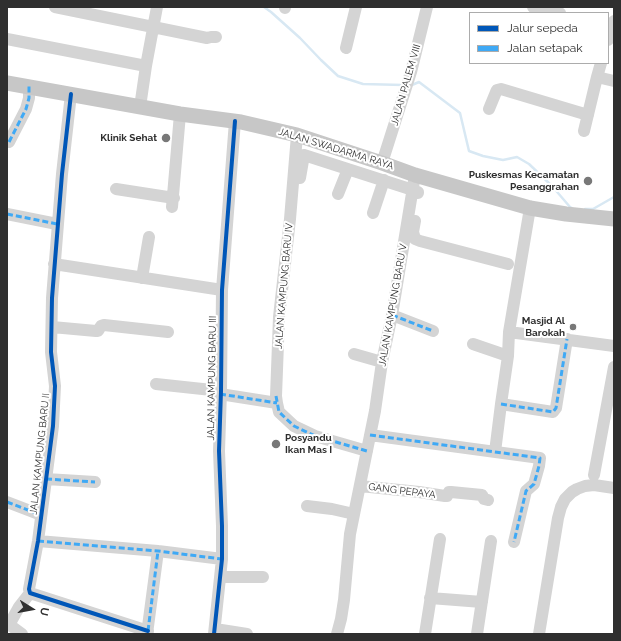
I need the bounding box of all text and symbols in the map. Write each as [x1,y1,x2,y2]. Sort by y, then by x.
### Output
legend [469,12,609,64]
text: Jalur sepeda [507,21,578,35]
text: Jalan setapak [507,41,583,55]
street label: JALAN PALEM VIII [389,43,423,127]
street label: JALAN SWADARMA RAYA [277,126,395,172]
place label: Klinik Sehat [100,132,157,144]
marker: Klinik Sehat [160,132,172,144]
place label: Puskesmas Kecamatan Pesanggrahan [469,169,579,192]
marker: Puskesmas Kecamatan Pesanggrahan [582,175,594,187]
street label: JALAN KAMPUNG BARU IV [273,222,295,350]
street label: JALAN KAMPUNG BARU V [376,243,410,367]
place label: Masjid Al Barokah [522,315,565,338]
street label: JALAN KAMPUNG BARU III [205,316,219,440]
marker: Masjid Al Barokah [568,322,578,332]
street label: JALAN KAMPUNG BARU II [28,393,52,515]
place label: Posyandu Ikan Mas I [285,432,332,456]
marker: Posyandu Ikan Mas I [270,438,282,450]
street label: GANG PEPAYA [368,481,436,501]
north arrow [12,589,52,629]
text: U [37,606,51,617]

